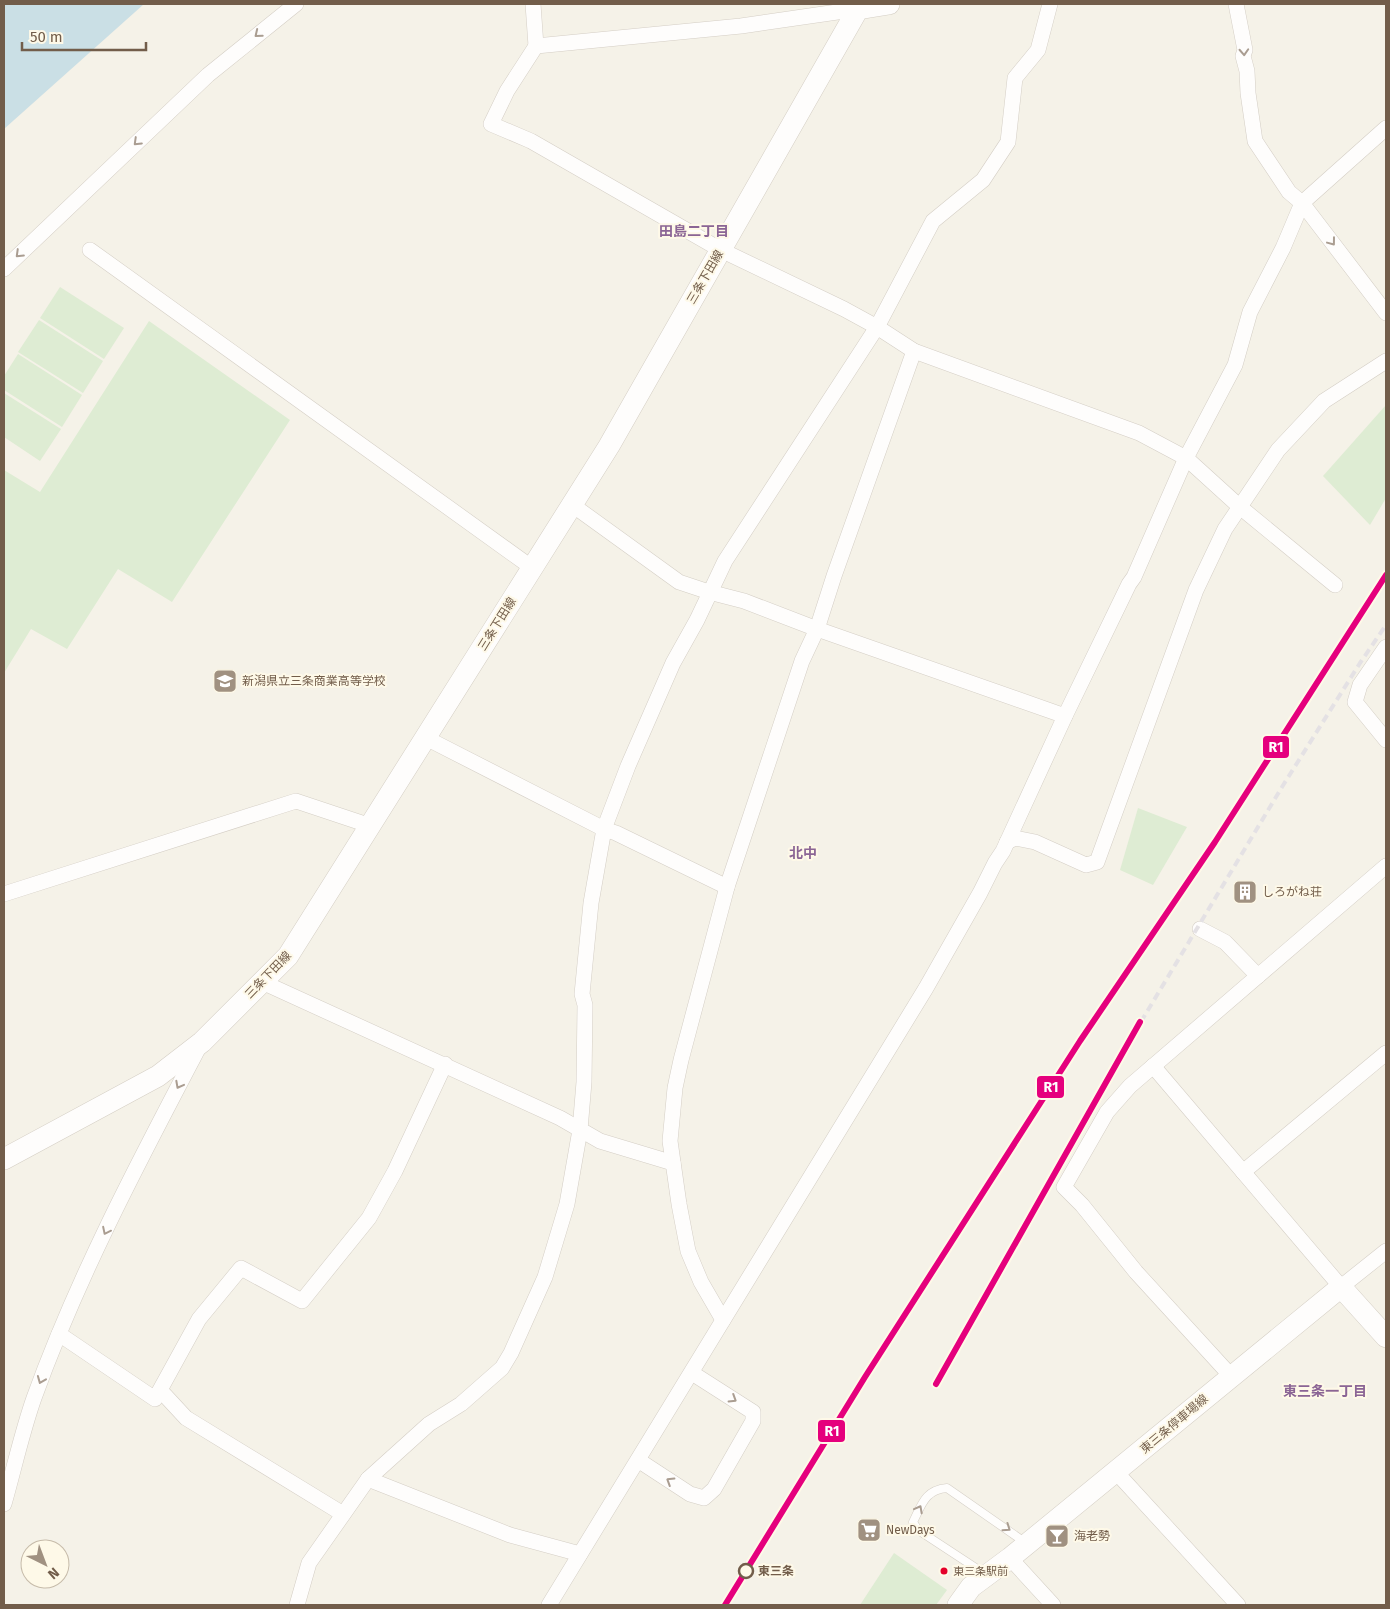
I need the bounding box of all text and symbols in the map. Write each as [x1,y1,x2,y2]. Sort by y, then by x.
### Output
scale bar [22,20,146,52]
text: 50 m [30,28,63,46]
one-way arrow [255,28,264,36]
one-way arrow [1238,48,1249,56]
one-way arrow [134,136,143,145]
district label: 田島二丁目 [659,223,729,240]
one-way arrow [1326,236,1335,246]
one-way arrow [16,248,25,257]
street label: 三条下田線 [684,248,726,306]
street label: 三条下田線 [475,595,519,653]
school or university icon: 新潟県立三条商業高等学校 [212,668,238,694]
place label: 新潟県立三条商業高等学校 [242,674,386,688]
line badge: R1 [1262,735,1290,759]
text: R1 [1269,739,1283,756]
district label: 北中 [789,845,817,862]
building icon: しろがね荘 [1232,879,1258,905]
place label: しろがね荘 [1262,885,1322,899]
street label: 三条下田線 [242,949,294,1001]
line badge: R1 [1036,1075,1065,1099]
text: R1 [1044,1079,1058,1096]
one-way arrow [175,1080,185,1089]
one-way arrow [102,1225,112,1234]
one-way arrow [37,1375,47,1384]
district label: 東三条一丁目 [1283,1383,1367,1400]
street label: 東三条停車場線 [1137,1392,1211,1456]
one-way arrow [728,1393,737,1403]
line badge: R1 [817,1419,846,1443]
text: R1 [825,1423,839,1440]
one-way arrow [667,1478,676,1487]
one-way arrow [913,1506,923,1515]
supermarket icon: NewDays [856,1517,882,1543]
one-way arrow [1001,1522,1010,1531]
place label: NewDays [886,1523,935,1537]
bar icon: 海老勢 [1044,1523,1070,1549]
place label: 海老勢 [1074,1529,1110,1543]
north arrow [20,1539,70,1589]
marker: 東三条 [738,1563,754,1579]
text: N [44,1564,63,1583]
place label: 東三条 [758,1564,794,1578]
place label: 東三条駅前 [953,1565,1008,1578]
marker: 東三条駅前 [939,1566,949,1576]

